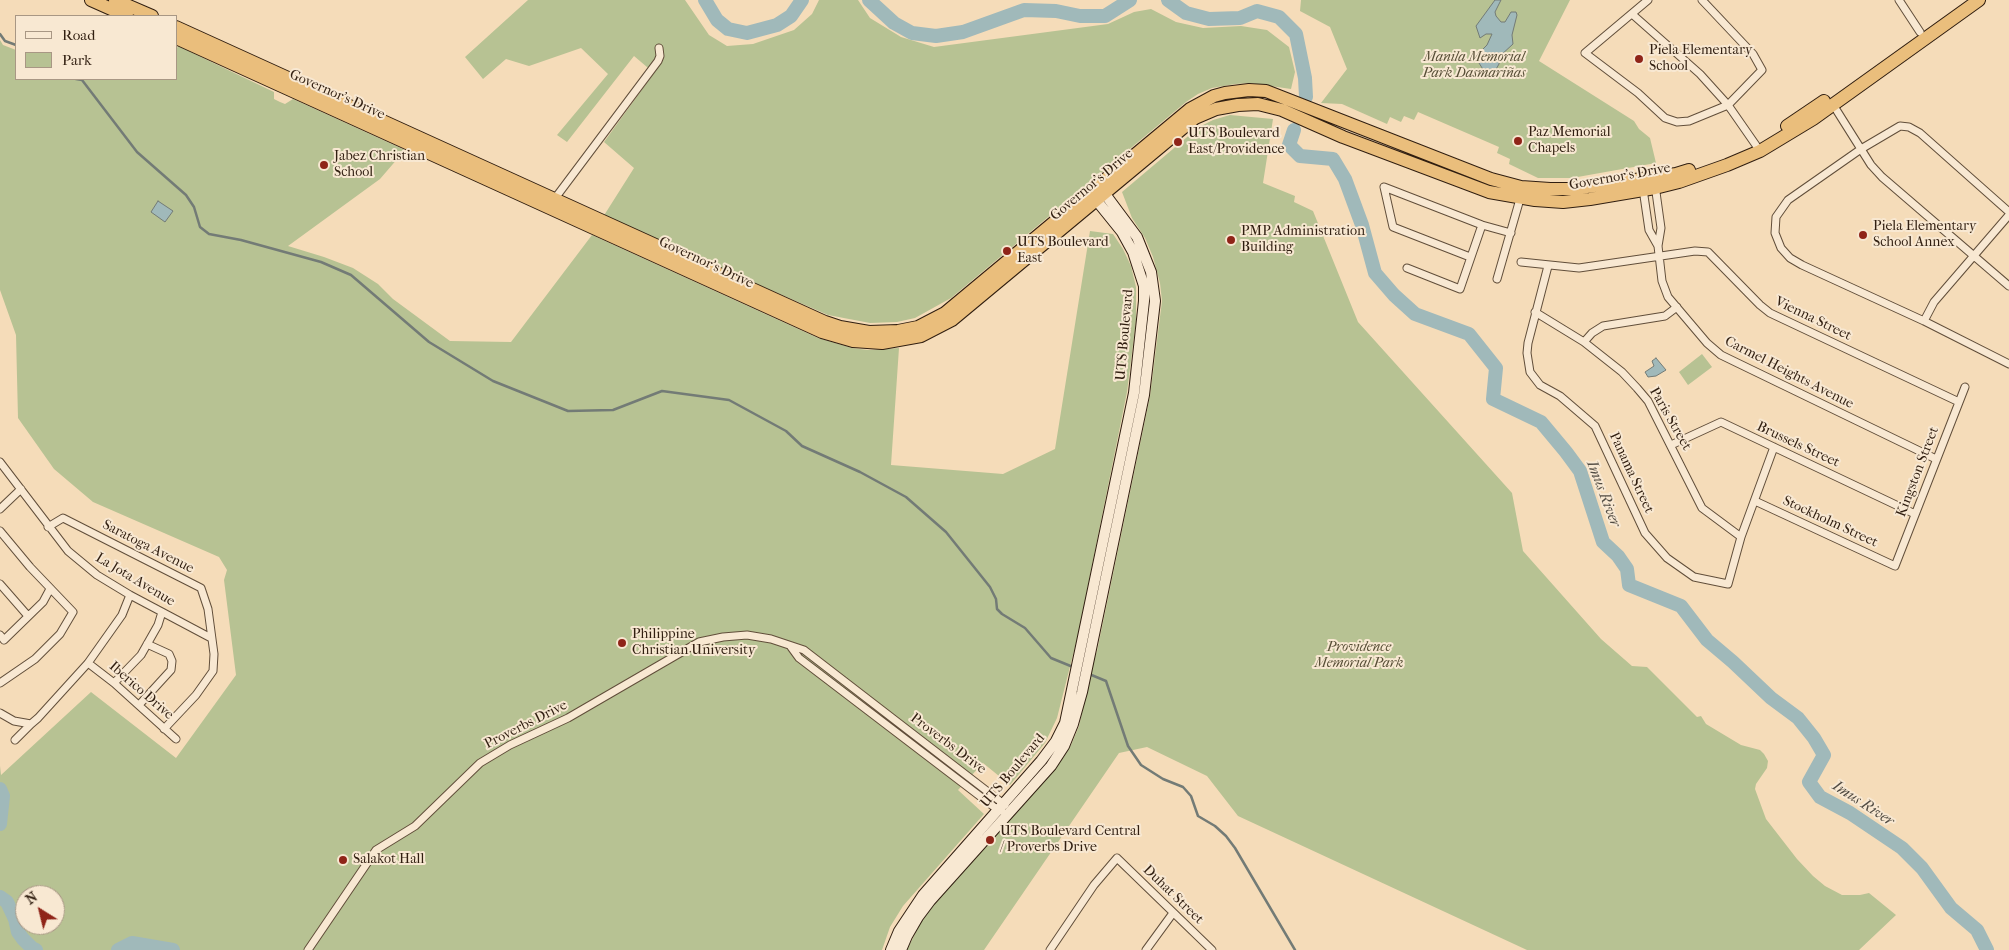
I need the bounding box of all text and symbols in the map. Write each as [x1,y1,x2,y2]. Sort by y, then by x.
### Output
legend [15,15,178,80]
text: Road [62,26,95,44]
place label: Piela Elementary School [1649,43,1752,75]
park label: Manila Memorial Park Dasmariñas [1423,50,1525,82]
text: Park [62,51,92,69]
marker: Piela Elementary School [1633,53,1645,65]
street label: Governor's Drive [287,66,387,124]
place label: Paz Memorial Chapels [1528,125,1611,158]
place label: UTS Boulevard East/Providence [1188,126,1285,158]
marker: Paz Memorial Chapels [1512,135,1524,147]
marker: UTS Boulevard East/Providence [1172,136,1184,148]
street label: Governor's Drive [1047,146,1137,224]
place label: Jabez Christian School [334,149,425,182]
marker: Jabez Christian School [318,159,330,171]
street label: Governor's Drive [1568,160,1672,194]
place label: Piela Elementary School Annex [1873,219,1976,252]
place label: PMP Administration Building [1241,224,1365,256]
marker: Piela Elementary School Annex [1857,229,1869,241]
street label: Governor's Drive [656,234,756,292]
marker: PMP Administration Building [1225,234,1237,246]
place label: UTS Boulevard East [1017,235,1109,268]
marker: UTS Boulevard East [1001,245,1013,257]
street label: UTS Boulevard [1113,289,1137,381]
street label: Vienna Street [1772,293,1854,345]
street label: Carmel Heights Avenue [1722,333,1856,413]
street label: Paris Street [1645,384,1695,454]
street label: Brussels Street [1754,419,1842,471]
street label: Kingston Street [1893,425,1943,519]
street label: Panama Street [1605,430,1657,516]
water label: Imus River [1582,458,1624,530]
street label: Stockholm Street [1780,493,1880,551]
street label: Saratoga Avenue [99,517,197,577]
street label: La Jota Avenue [92,550,178,610]
place label: Philippine Christian University [632,627,755,660]
marker: Philippine Christian University [616,637,628,649]
park label: Providence Memorial Park [1315,640,1403,672]
street label: Iberico Drive [105,658,177,724]
street label: Proverbs Drive [482,697,570,753]
street label: Proverbs Drive [907,710,989,778]
street label: UTS Boulevard [977,730,1049,812]
water label: Imus River [1829,777,1897,831]
place label: UTS Boulevard Central / Proverbs Drive [1000,824,1140,856]
marker: UTS Boulevard Central / Proverbs Drive [984,834,996,846]
place label: Salakot Hall [353,852,424,868]
marker: Salakot Hall [337,854,349,866]
street label: Duhat Street [1139,862,1207,928]
north arrow [15,885,65,935]
text: N [22,888,41,908]

